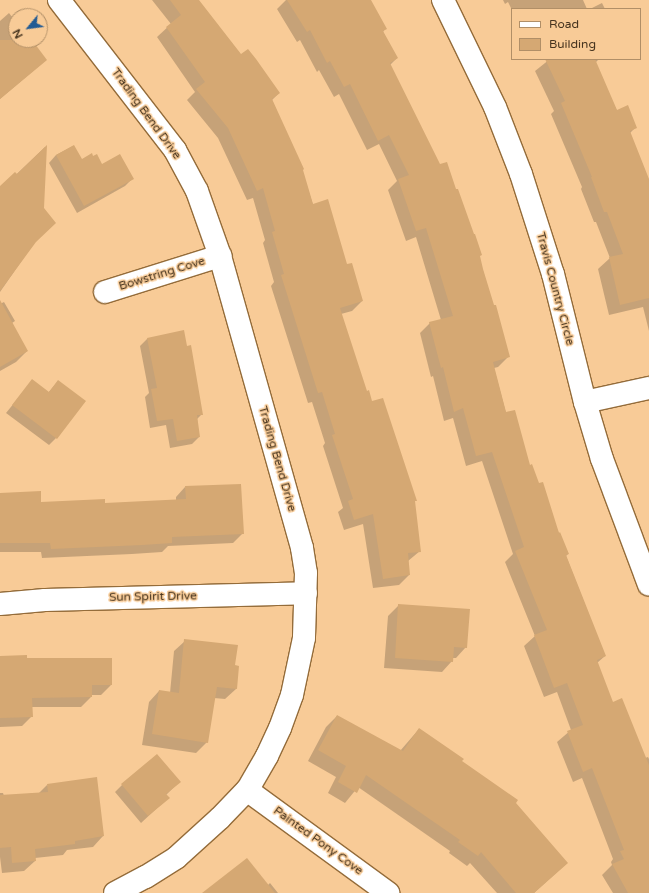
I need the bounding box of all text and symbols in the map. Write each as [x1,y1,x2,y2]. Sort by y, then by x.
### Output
north arrow [8,8,48,48]
legend [511,8,641,60]
text: Road [549,17,579,31]
text: N [10,27,26,41]
text: Building [549,37,596,51]
street label: Trading Bend Drive [108,66,184,162]
street label: Travis Country Circle [533,231,577,347]
street label: Bowstring Cove [117,254,207,294]
street label: Trading Bend Drive [255,405,299,513]
street label: Sun Spirit Drive [109,589,197,605]
street label: Painted Pony Cove [270,804,366,878]

